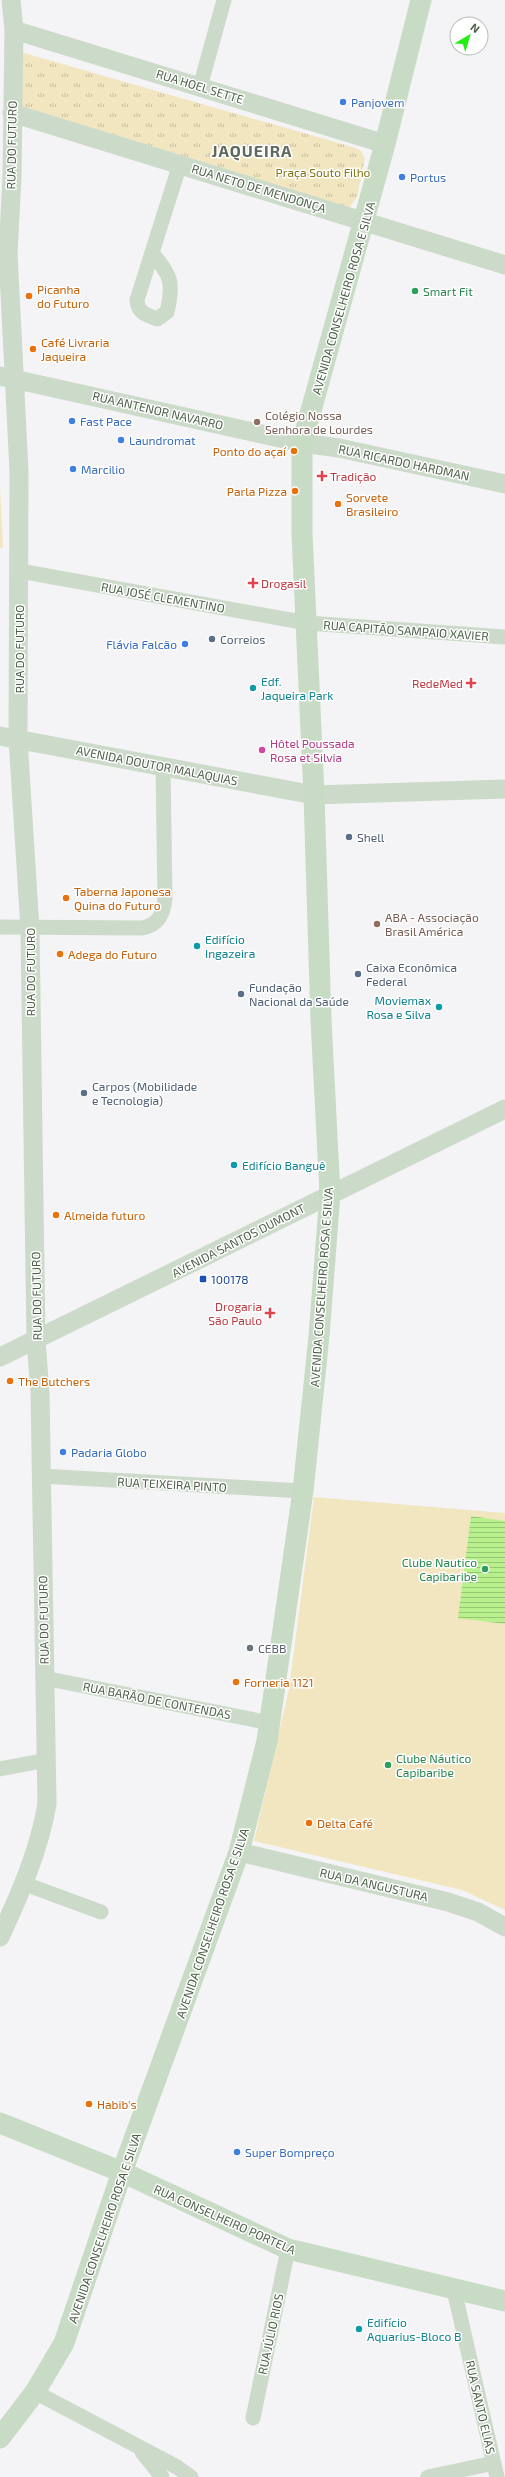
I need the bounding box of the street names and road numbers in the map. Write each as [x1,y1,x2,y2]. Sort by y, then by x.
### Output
street label: RUA HOEL SETTE [155,66,246,106]
street label: RUA DO FUTURO [3,101,19,189]
street label: RUA NETO DE MENDONÇA [190,161,328,216]
street label: AVENIDA CONSELHEIRO ROSA E SILVA [309,199,377,396]
street label: RUA ANTENOR NAVARRO [91,388,225,432]
street label: RUA RICARDO HARDMAN [337,441,471,483]
street label: RUA JOSÉ CLEMENTINO [100,579,226,615]
street label: RUA DO FUTURO [12,605,26,693]
street label: RUA CAPITÃO SAMPAIO XAVIER [323,617,489,643]
street label: AVENIDA DOUTOR MALAQUIAS [75,742,239,789]
street label: RUA DO FUTURO [23,928,37,1016]
street label: AVENIDA CONSELHEIRO ROSA E SILVA [307,1186,335,1387]
street label: AVENIDA SANTOS DUMONT [169,1200,307,1280]
street label: RUA DO FUTURO [28,1252,44,1340]
street label: RUA TEIXEIRA PINTO [117,1474,227,1494]
street label: RUA DO FUTURO [35,1576,51,1664]
street label: RUA BARÃO DE CONTENDAS [82,1679,232,1721]
street label: AVENIDA CONSELHEIRO ROSA E SILVA [173,1826,251,2020]
street label: RUA DA ANGUSTURA [318,1865,430,1903]
street label: AVENIDA CONSELHEIRO ROSA E SILVA [65,2131,143,2325]
street label: RUA CONSELHEIRO PORTELA [152,2181,299,2257]
street label: RUA JÚLIO RIOS [255,2292,285,2376]
street label: RUA SANTO ELIAS [463,2359,499,2455]

